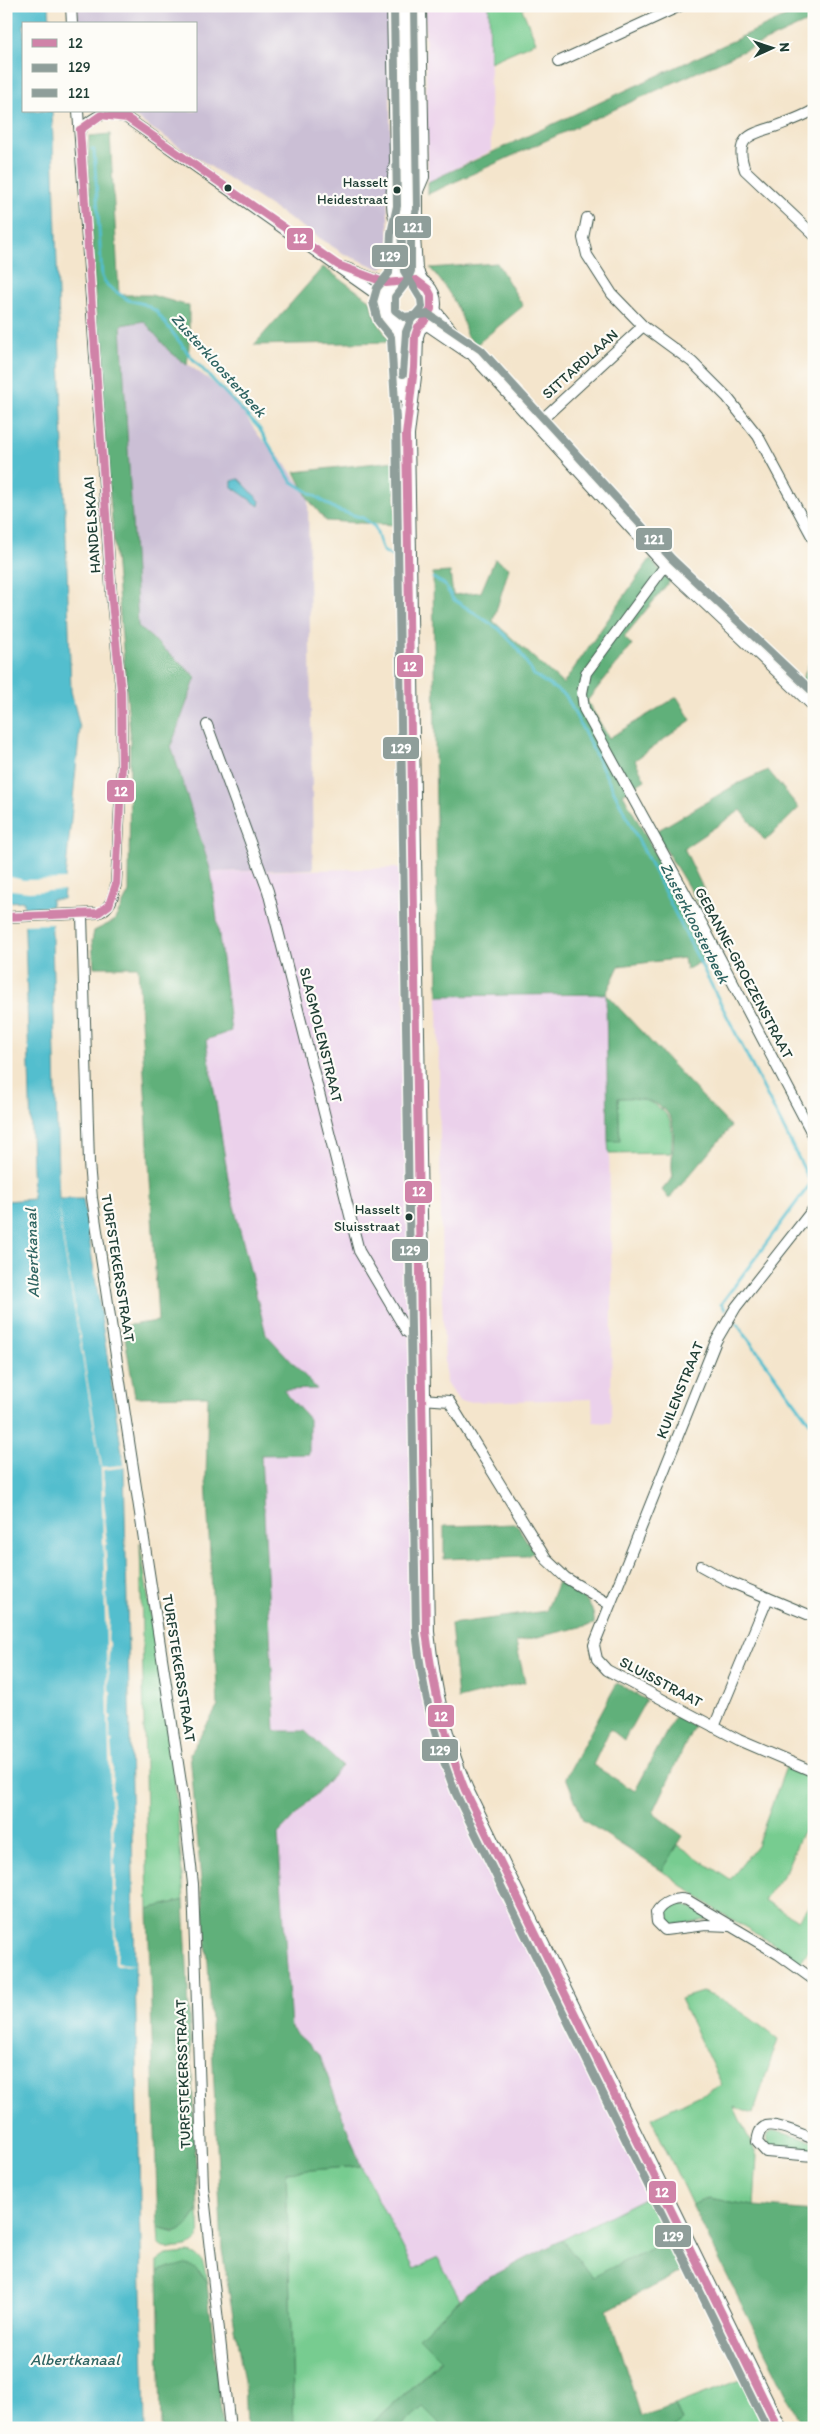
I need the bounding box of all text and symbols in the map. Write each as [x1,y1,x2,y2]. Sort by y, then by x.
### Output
legend [22,22,198,112]
north arrow [748,22,798,72]
text: 12 [68,34,83,52]
text: N [776,42,793,53]
text: 129 [68,58,91,76]
text: 121 [68,84,90,102]
place label: Hasselt Heidestraat [317,174,388,208]
unlabelled marker [223,183,233,193]
marker: Hasselt Heidestraat [392,185,402,195]
line badge: 121 [394,215,432,239]
text: 121 [403,219,424,236]
line badge: 12 [286,227,314,251]
text: 12 [293,230,308,247]
line badge: 129 [371,244,409,268]
text: 129 [379,248,401,265]
water label: Zusterkloosterbeek [167,309,271,421]
street label: SITTARDLAAN [538,325,622,403]
street label: HANDELSKAAI [80,476,104,574]
line badge: 121 [635,527,673,551]
text: 121 [644,531,665,548]
line badge: 12 [396,654,424,678]
text: 12 [403,658,418,675]
line badge: 129 [382,736,420,760]
text: 129 [390,740,412,757]
line badge: 12 [106,779,135,803]
text: 12 [114,783,129,800]
water label: Zusterkloosterbeek [656,859,734,987]
street label: GEBANNE-GROEZENSTRAAT [691,884,797,1062]
street label: SLAGMOLENSTRAAT [296,966,347,1105]
line badge: 12 [404,1180,433,1204]
text: 12 [412,1183,427,1200]
street label: TURFSTEKERSSTRAAT [97,1193,139,1344]
place label: Hasselt Sluisstraat [334,1201,400,1235]
water label: Albertkanaal [21,1207,43,1298]
marker: Hasselt Sluisstraat [404,1212,414,1222]
line badge: 129 [391,1238,429,1262]
text: 129 [399,1242,421,1259]
street label: KUILENSTRAAT [652,1338,708,1441]
street label: TURFSTEKERSSTRAAT [158,1593,200,1744]
street label: SLUISSTRAAT [617,1653,706,1712]
line badge: 12 [427,1704,455,1728]
text: 12 [434,1708,449,1725]
line badge: 129 [421,1738,459,1762]
text: 129 [429,1742,451,1759]
street label: TURFSTEKERSSTRAAT [171,1998,195,2149]
line badge: 12 [648,2180,677,2204]
text: 12 [655,2184,670,2201]
line badge: 129 [654,2224,692,2248]
text: 129 [662,2228,684,2245]
water label: Albertkanaal [30,2350,121,2369]

